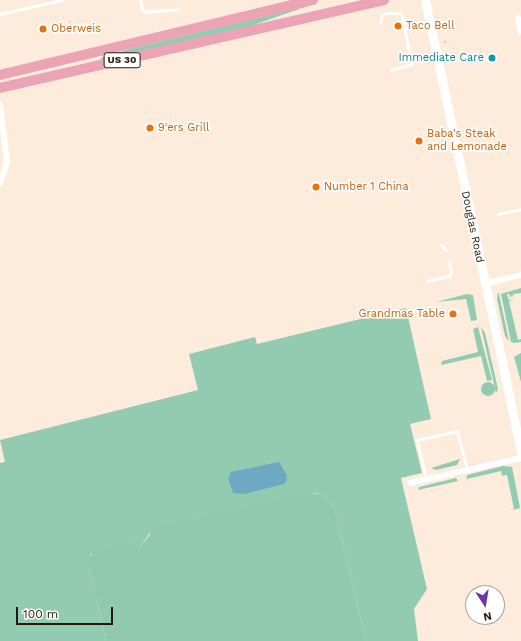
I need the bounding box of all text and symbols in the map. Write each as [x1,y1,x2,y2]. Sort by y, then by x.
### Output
place label: Taco Bell [406,19,455,33]
marker: Taco Bell [393,21,403,31]
place label: Oberweis [51,22,101,36]
marker: Oberweis [38,24,48,34]
place label: Immediate Care [399,51,484,65]
road number: US 30 [103,52,141,68]
marker: Immediate Care [487,53,497,63]
place label: 9'ers Grill [158,121,209,135]
marker: 9'ers Grill [145,123,155,133]
place label: Baba's Steak and Lemonade [427,128,507,154]
marker: Baba's Steak and Lemonade [414,136,424,146]
place label: Number 1 China [324,180,409,194]
marker: Number 1 China [311,182,321,192]
street label: Douglas Road [458,190,486,264]
place label: Grandmas Table [358,307,445,321]
marker: Grandmas Table [448,309,458,319]
north arrow [465,585,505,625]
scale bar [18,599,115,625]
text: 100 m [23,607,58,621]
text: N [482,609,493,623]

